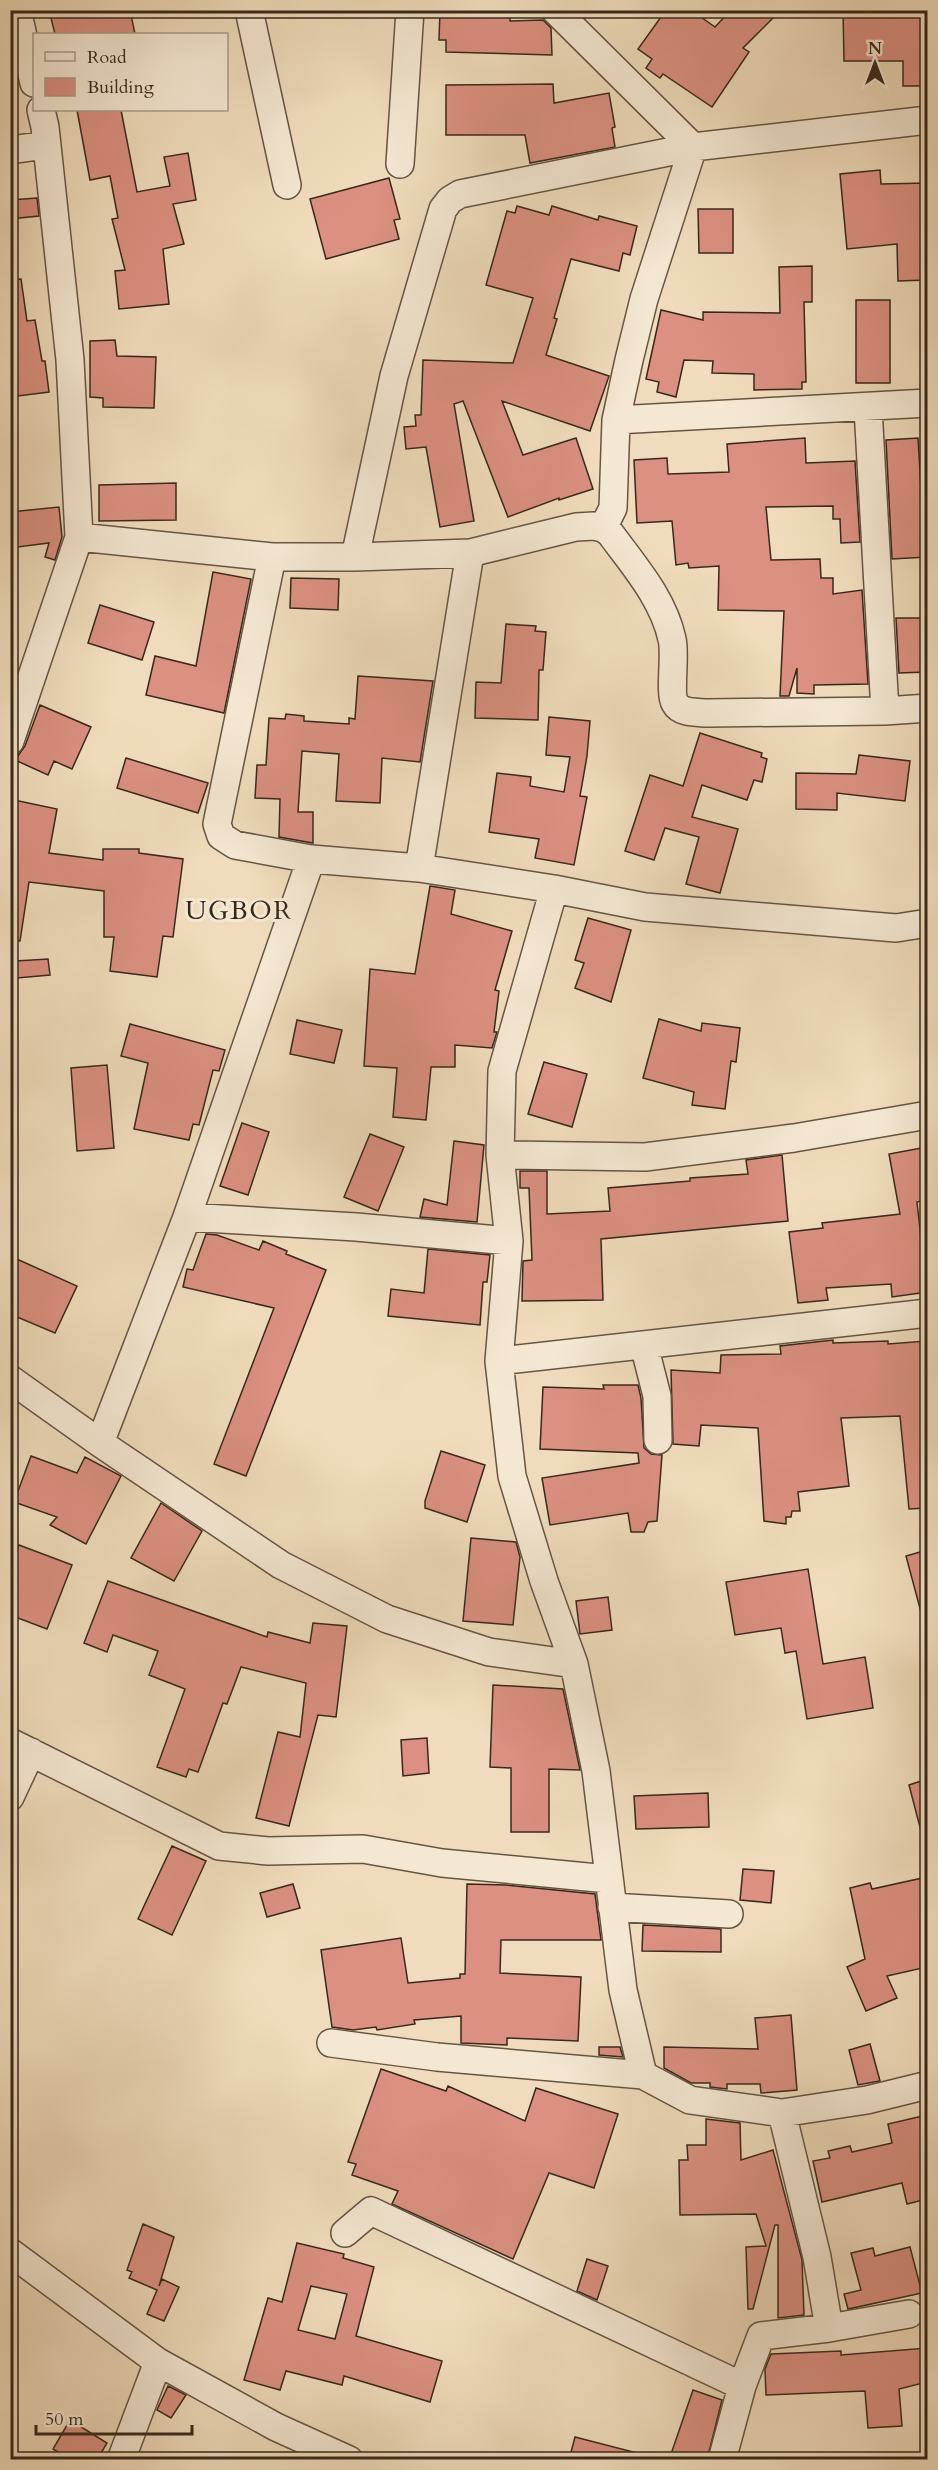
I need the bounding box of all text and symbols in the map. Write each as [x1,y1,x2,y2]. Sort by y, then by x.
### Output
legend [33,33,228,111]
north arrow [845,33,905,93]
text: N [868,38,882,60]
text: Road [87,45,127,70]
text: Building [87,75,155,100]
district label: UGBOR [185,893,293,928]
scale bar [36,2398,192,2436]
text: 50 m [45,2407,84,2432]

